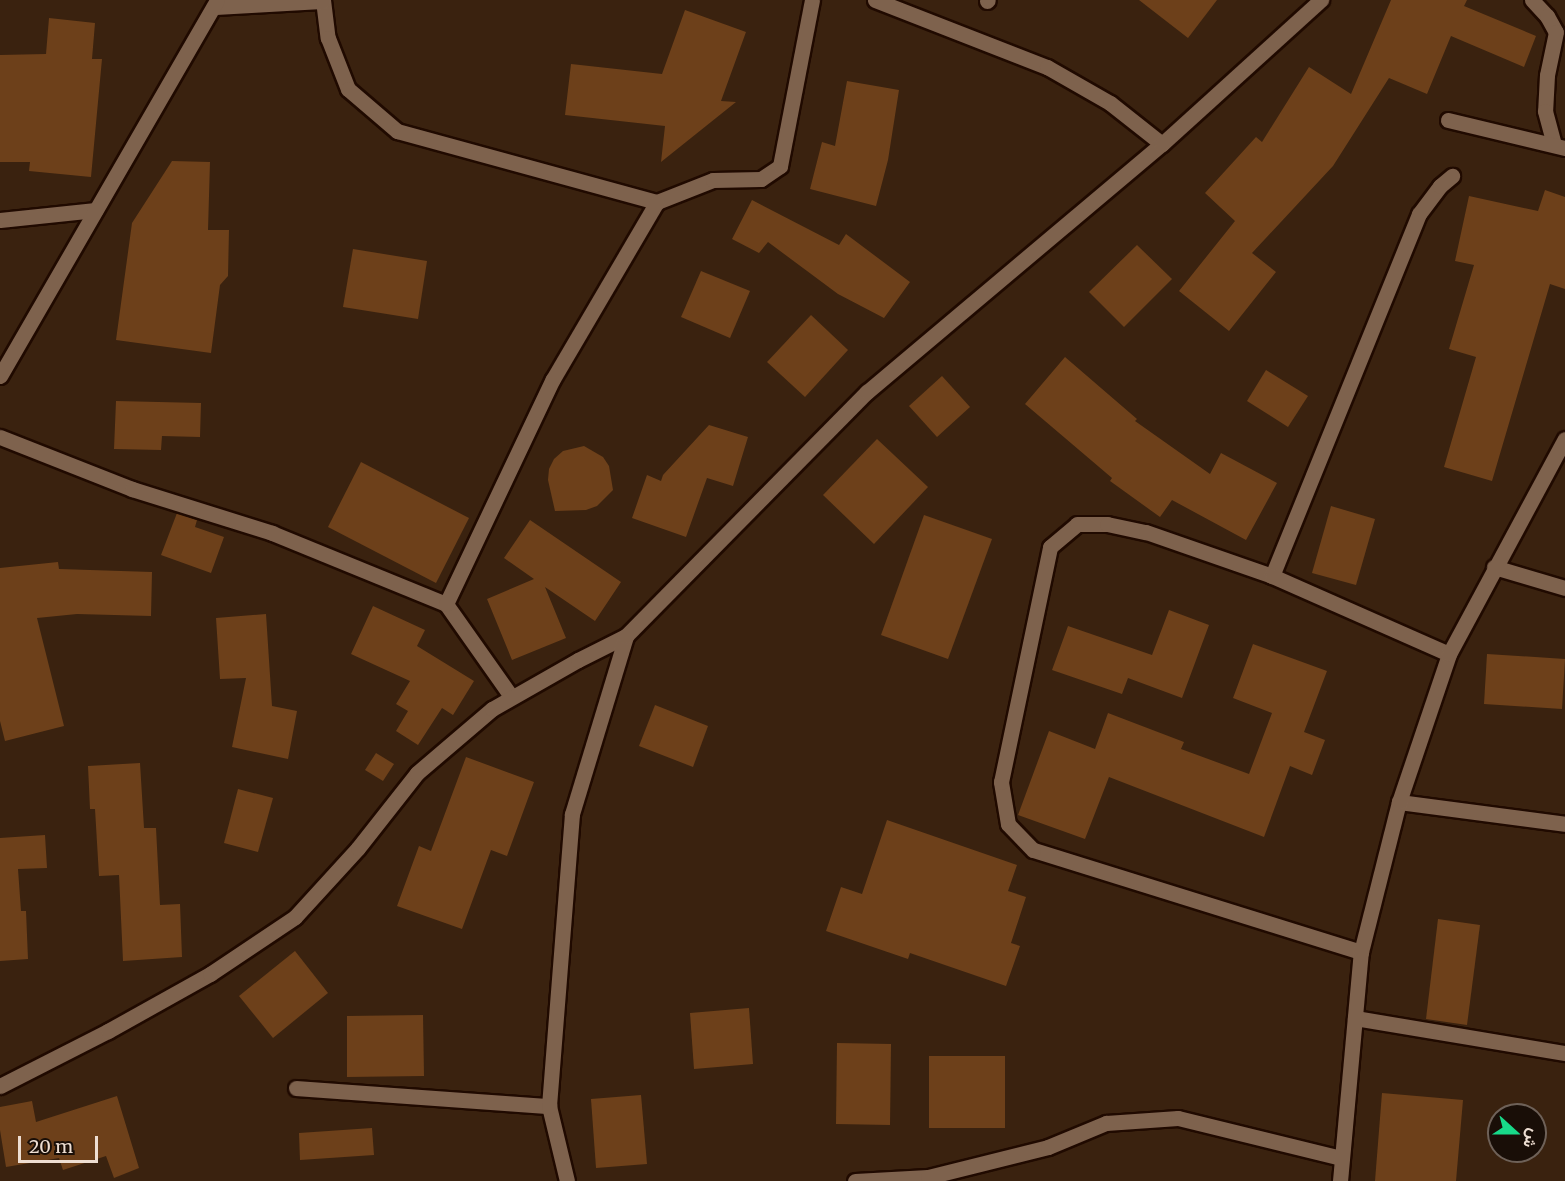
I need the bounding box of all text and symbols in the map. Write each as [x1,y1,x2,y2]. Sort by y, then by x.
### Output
north arrow [1487,1103,1547,1163]
scale bar [21,1124,100,1162]
text: ش [1519,1126,1545,1151]
text: 20 m [29,1135,73,1158]

